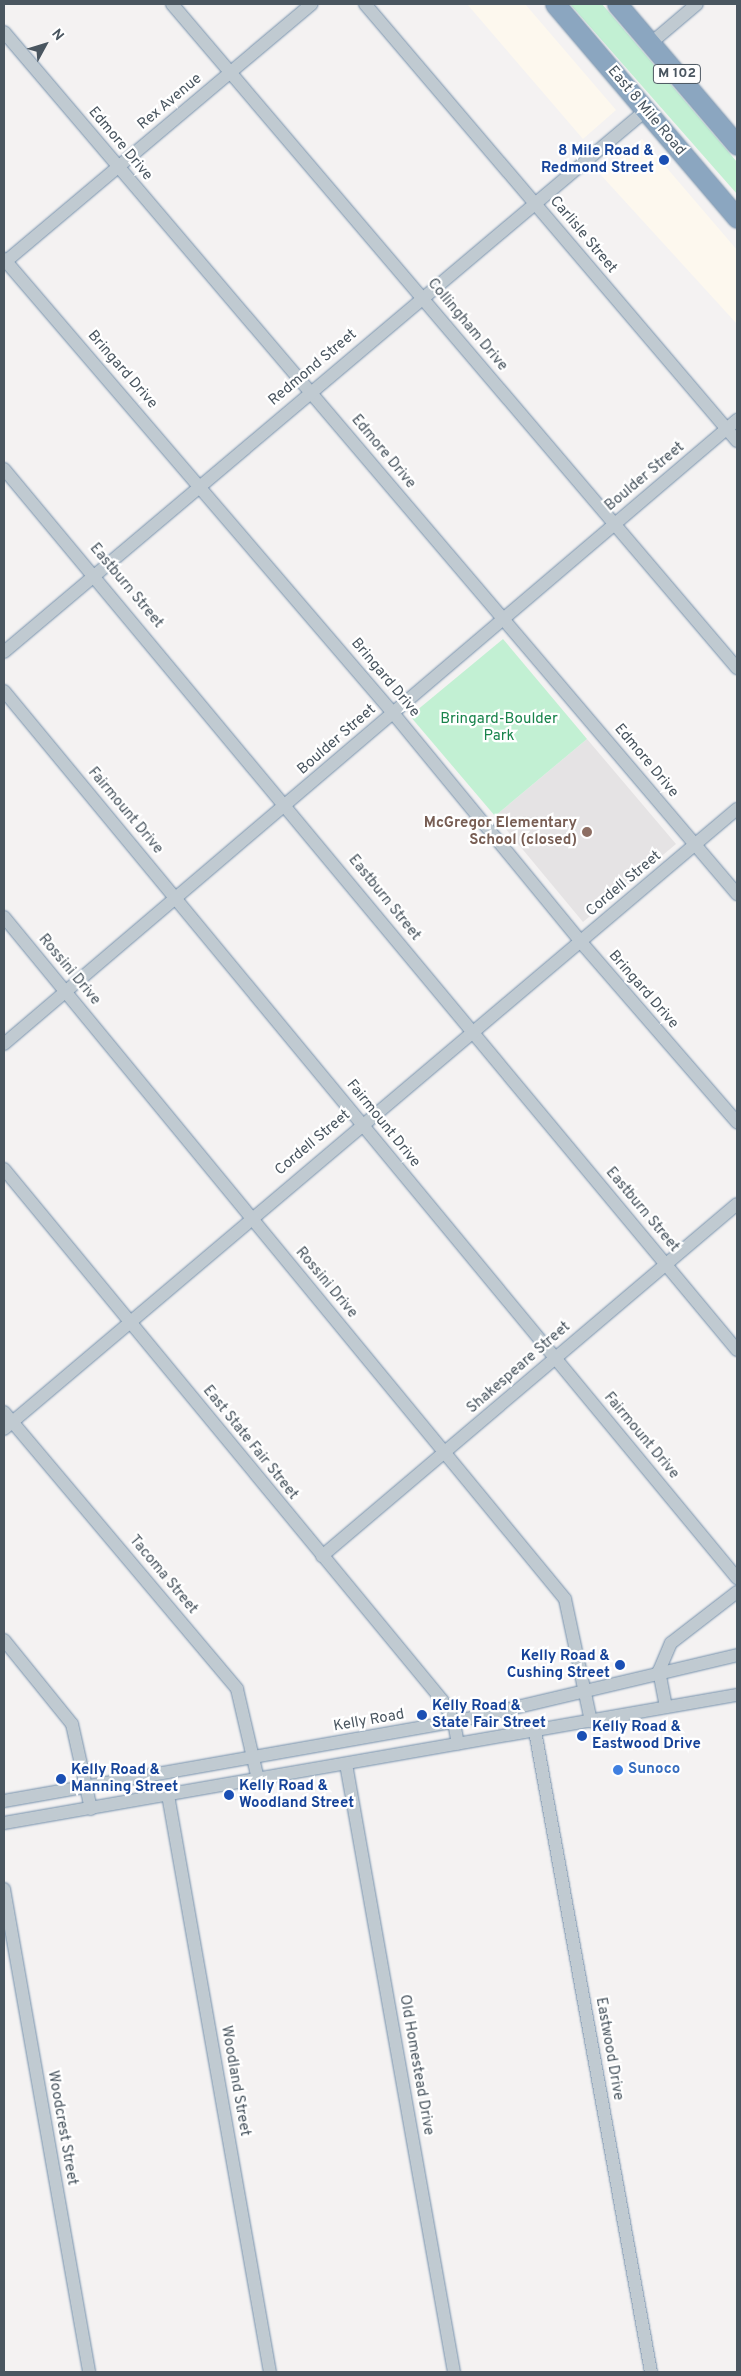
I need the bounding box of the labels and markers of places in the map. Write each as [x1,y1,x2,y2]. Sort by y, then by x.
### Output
place label: 8 Mile Road & Redmond Street [541,142,654,177]
marker: 8 Mile Road & Redmond Street [658,154,670,166]
place label: McGregor Elementary School (closed) [424,814,577,849]
marker: McGregor Elementary School (closed) [581,826,593,838]
place label: Kelly Road & Cushing Street [507,1647,610,1682]
marker: Kelly Road & Cushing Street [614,1659,626,1671]
place label: Kelly Road & State Fair Street [432,1697,546,1732]
marker: Kelly Road & State Fair Street [416,1709,428,1721]
place label: Kelly Road & Eastwood Drive [592,1718,701,1753]
marker: Kelly Road & Eastwood Drive [576,1730,588,1742]
place label: Kelly Road & Manning Street [71,1761,178,1796]
place label: Sunoco [628,1761,680,1779]
marker: Sunoco [612,1764,624,1776]
marker: Kelly Road & Manning Street [55,1773,67,1785]
place label: Kelly Road & Woodland Street [239,1777,354,1812]
marker: Kelly Road & Woodland Street [223,1789,235,1801]

